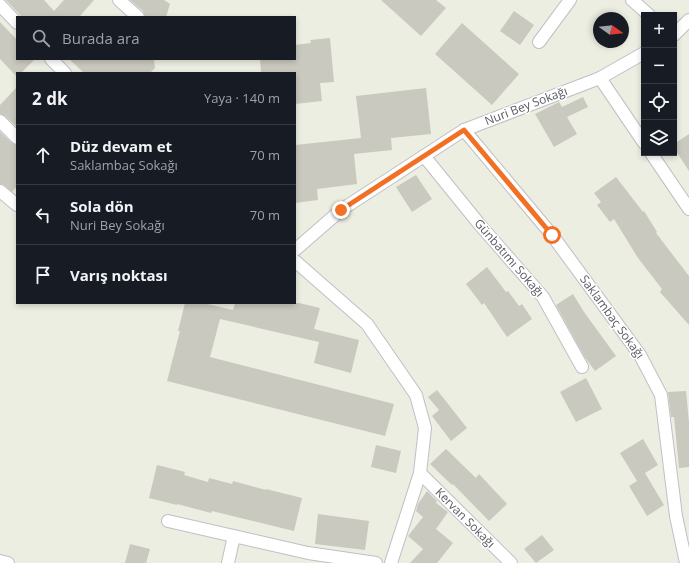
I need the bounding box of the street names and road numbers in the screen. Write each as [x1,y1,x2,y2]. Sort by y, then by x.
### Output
street label: Nuri Bey Sokağı [482,82,570,129]
street label: Günbatımı Sokağı [471,215,548,300]
street label: Saklambaç Sokağı [576,271,649,362]
street label: Kervan Sokağı [432,484,499,551]

